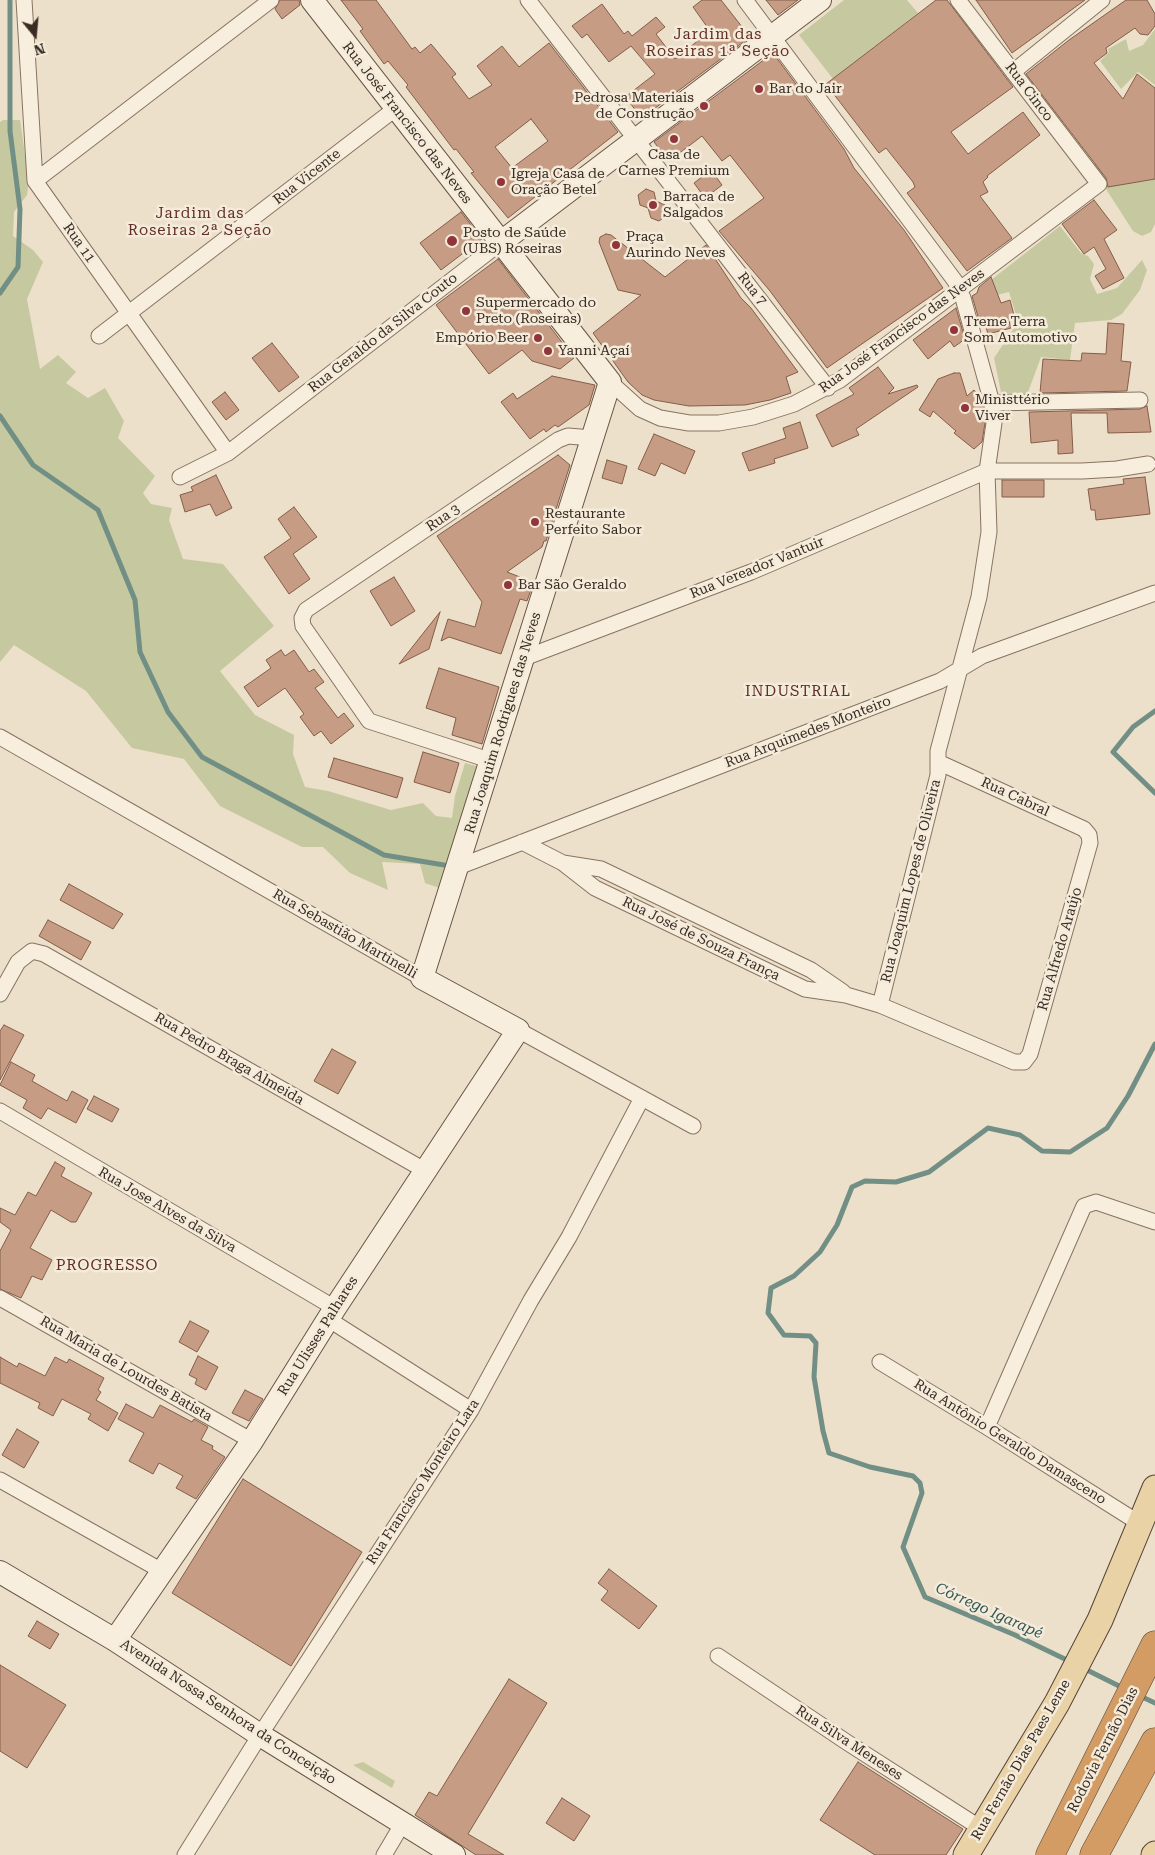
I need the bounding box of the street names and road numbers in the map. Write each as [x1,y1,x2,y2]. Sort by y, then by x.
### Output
street label: Rua José Francisco das Neves [339,39,475,207]
street label: Rua Cinco [1001,59,1057,125]
street label: Rua Vicente [270,145,344,209]
street label: Rua 11 [59,220,99,266]
street label: Rua José Francisco das Neves [816,265,988,397]
street label: Rua 7 [734,269,770,309]
street label: Rua Geraldo da Silva Couto [305,270,461,396]
street label: Rua 3 [423,501,463,535]
street label: Rua Vereador Vantuir [687,533,827,603]
street label: Rua Joaquim Rodrigues das Neves [461,610,545,836]
street label: Rua Arquimedes Monteiro [723,693,893,771]
street label: Rua Cabral [978,774,1052,820]
street label: Rua Joaquim Lopes de Oliveira [878,778,944,984]
street label: Rua Alfredo Araújo [1034,885,1086,1013]
street label: Rua Sebastião Martinelli [270,886,420,982]
street label: Rua José de Souza França [619,893,783,985]
street label: Rua Pedro Braga Almeida [151,1009,307,1109]
street label: Rua Jose Alves da Silva [95,1164,239,1256]
street label: Rua Ulisses Palhares [274,1273,362,1399]
street label: Rua Maria de Lourdes Batista [37,1313,215,1425]
street label: Rua Antônio Geraldo Damasceno [911,1376,1109,1508]
street label: Rua Francisco Monteiro Lara [363,1396,483,1568]
street label: Avenida Nossa Senhora da Conceição [117,1636,339,1788]
street label: Rua Fernão Dias Paes Leme [968,1677,1074,1843]
street label: Rodovia Fernão Dias [1064,1685,1142,1815]
street label: Rua Silva Meneses [792,1702,906,1784]

